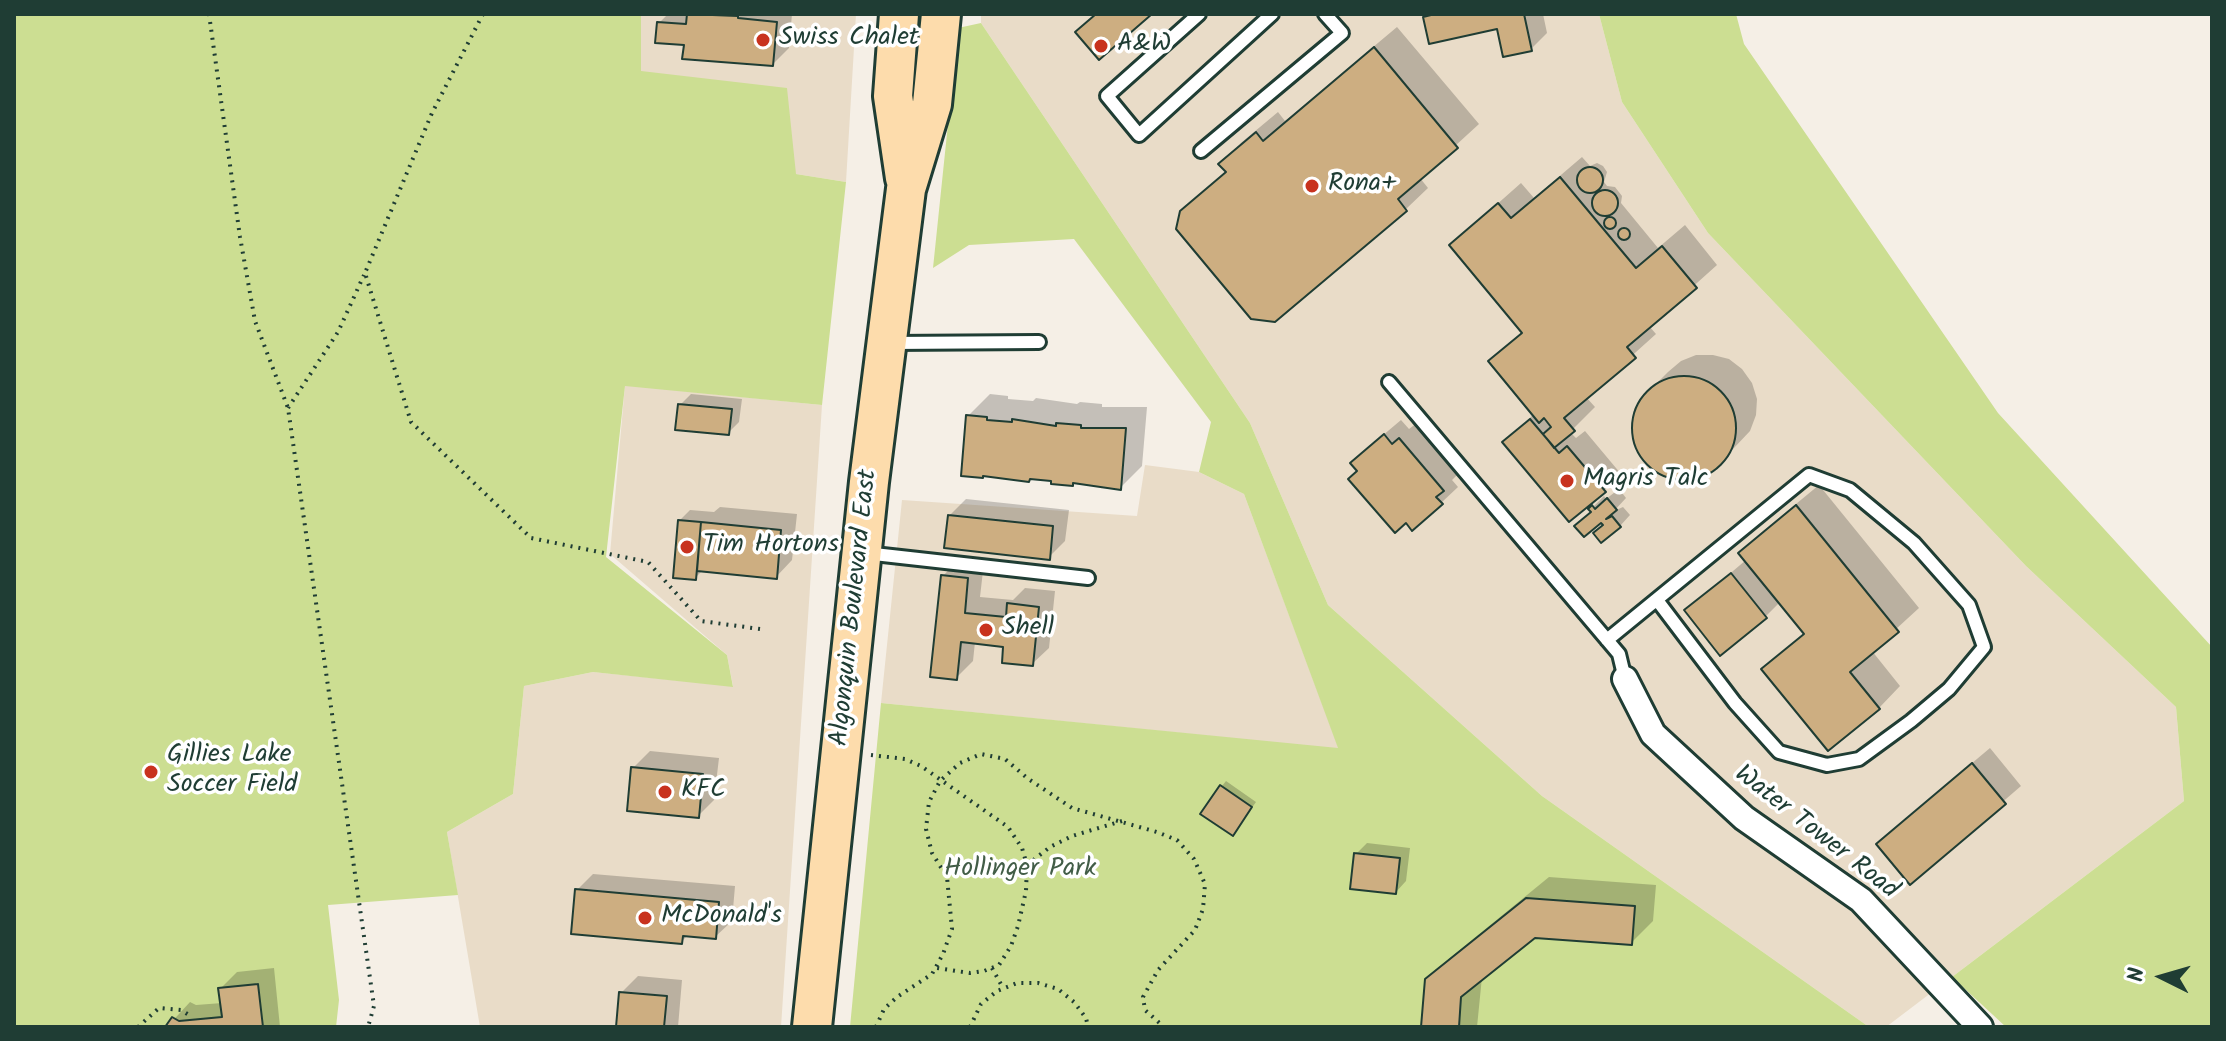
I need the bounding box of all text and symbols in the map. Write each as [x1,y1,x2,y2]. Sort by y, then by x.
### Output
place label: Swiss Chalet [779,24,919,56]
place label: A&W [1117,30,1171,62]
marker: Swiss Chalet [754,31,772,49]
marker: A&W [1092,37,1110,55]
place label: Rona+ [1328,170,1397,202]
marker: Rona+ [1303,177,1321,195]
place label: Magris Talc [1583,465,1708,497]
street label: Algonquin Boulevard East [826,468,886,748]
marker: Magris Talc [1558,472,1576,490]
place label: Tim Hortons [703,531,839,563]
marker: Tim Hortons [678,538,696,556]
place label: Shell [1002,614,1054,646]
marker: Shell [977,621,995,639]
place label: Gillies Lake Soccer Field [167,741,297,802]
street label: Water Tower Road [1727,760,1903,908]
marker: Gillies Lake Soccer Field [142,763,160,781]
place label: KFC [681,776,726,808]
marker: KFC [656,783,674,801]
park label: Hollinger Park [944,855,1096,887]
place label: McDonald's [661,902,782,934]
marker: McDonald's [636,909,654,927]
north arrow [2122,937,2202,1017]
text: N [2120,966,2156,983]

